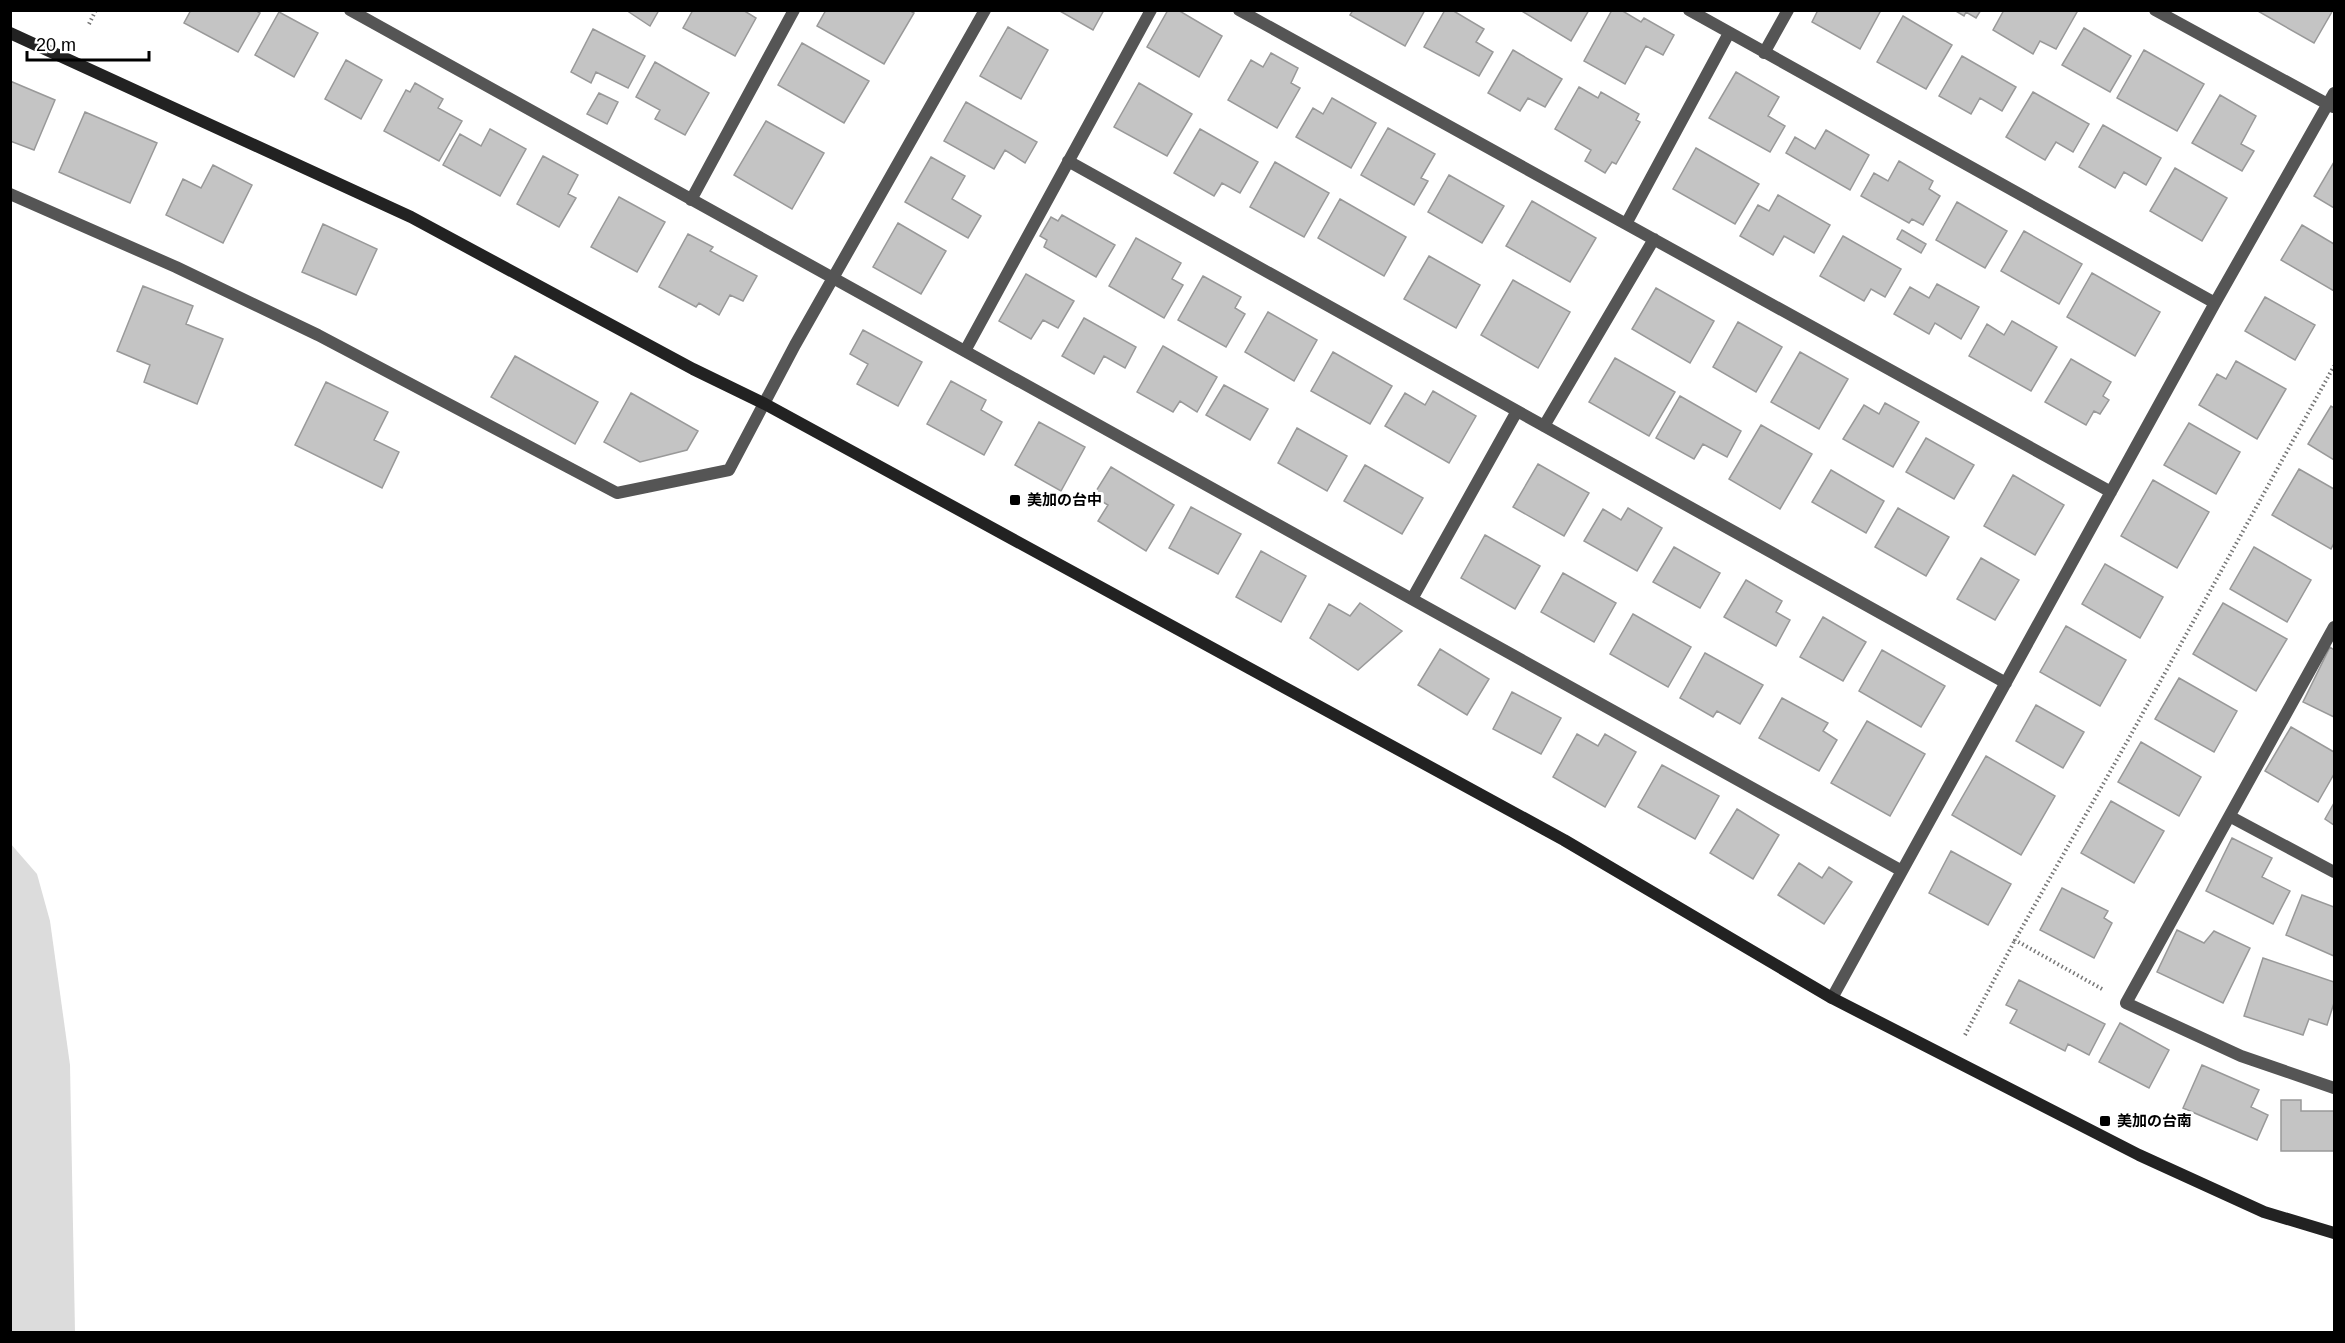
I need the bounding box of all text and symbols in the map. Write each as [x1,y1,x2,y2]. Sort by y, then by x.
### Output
scale bar [27,24,148,62]
text: 20 m [36,35,76,55]
place label: 美加の台中 [1027,491,1102,508]
marker: 美加の台中 [1008,493,1022,507]
place label: 美加の台南 [2117,1112,2192,1129]
marker: 美加の台南 [2098,1114,2112,1128]

